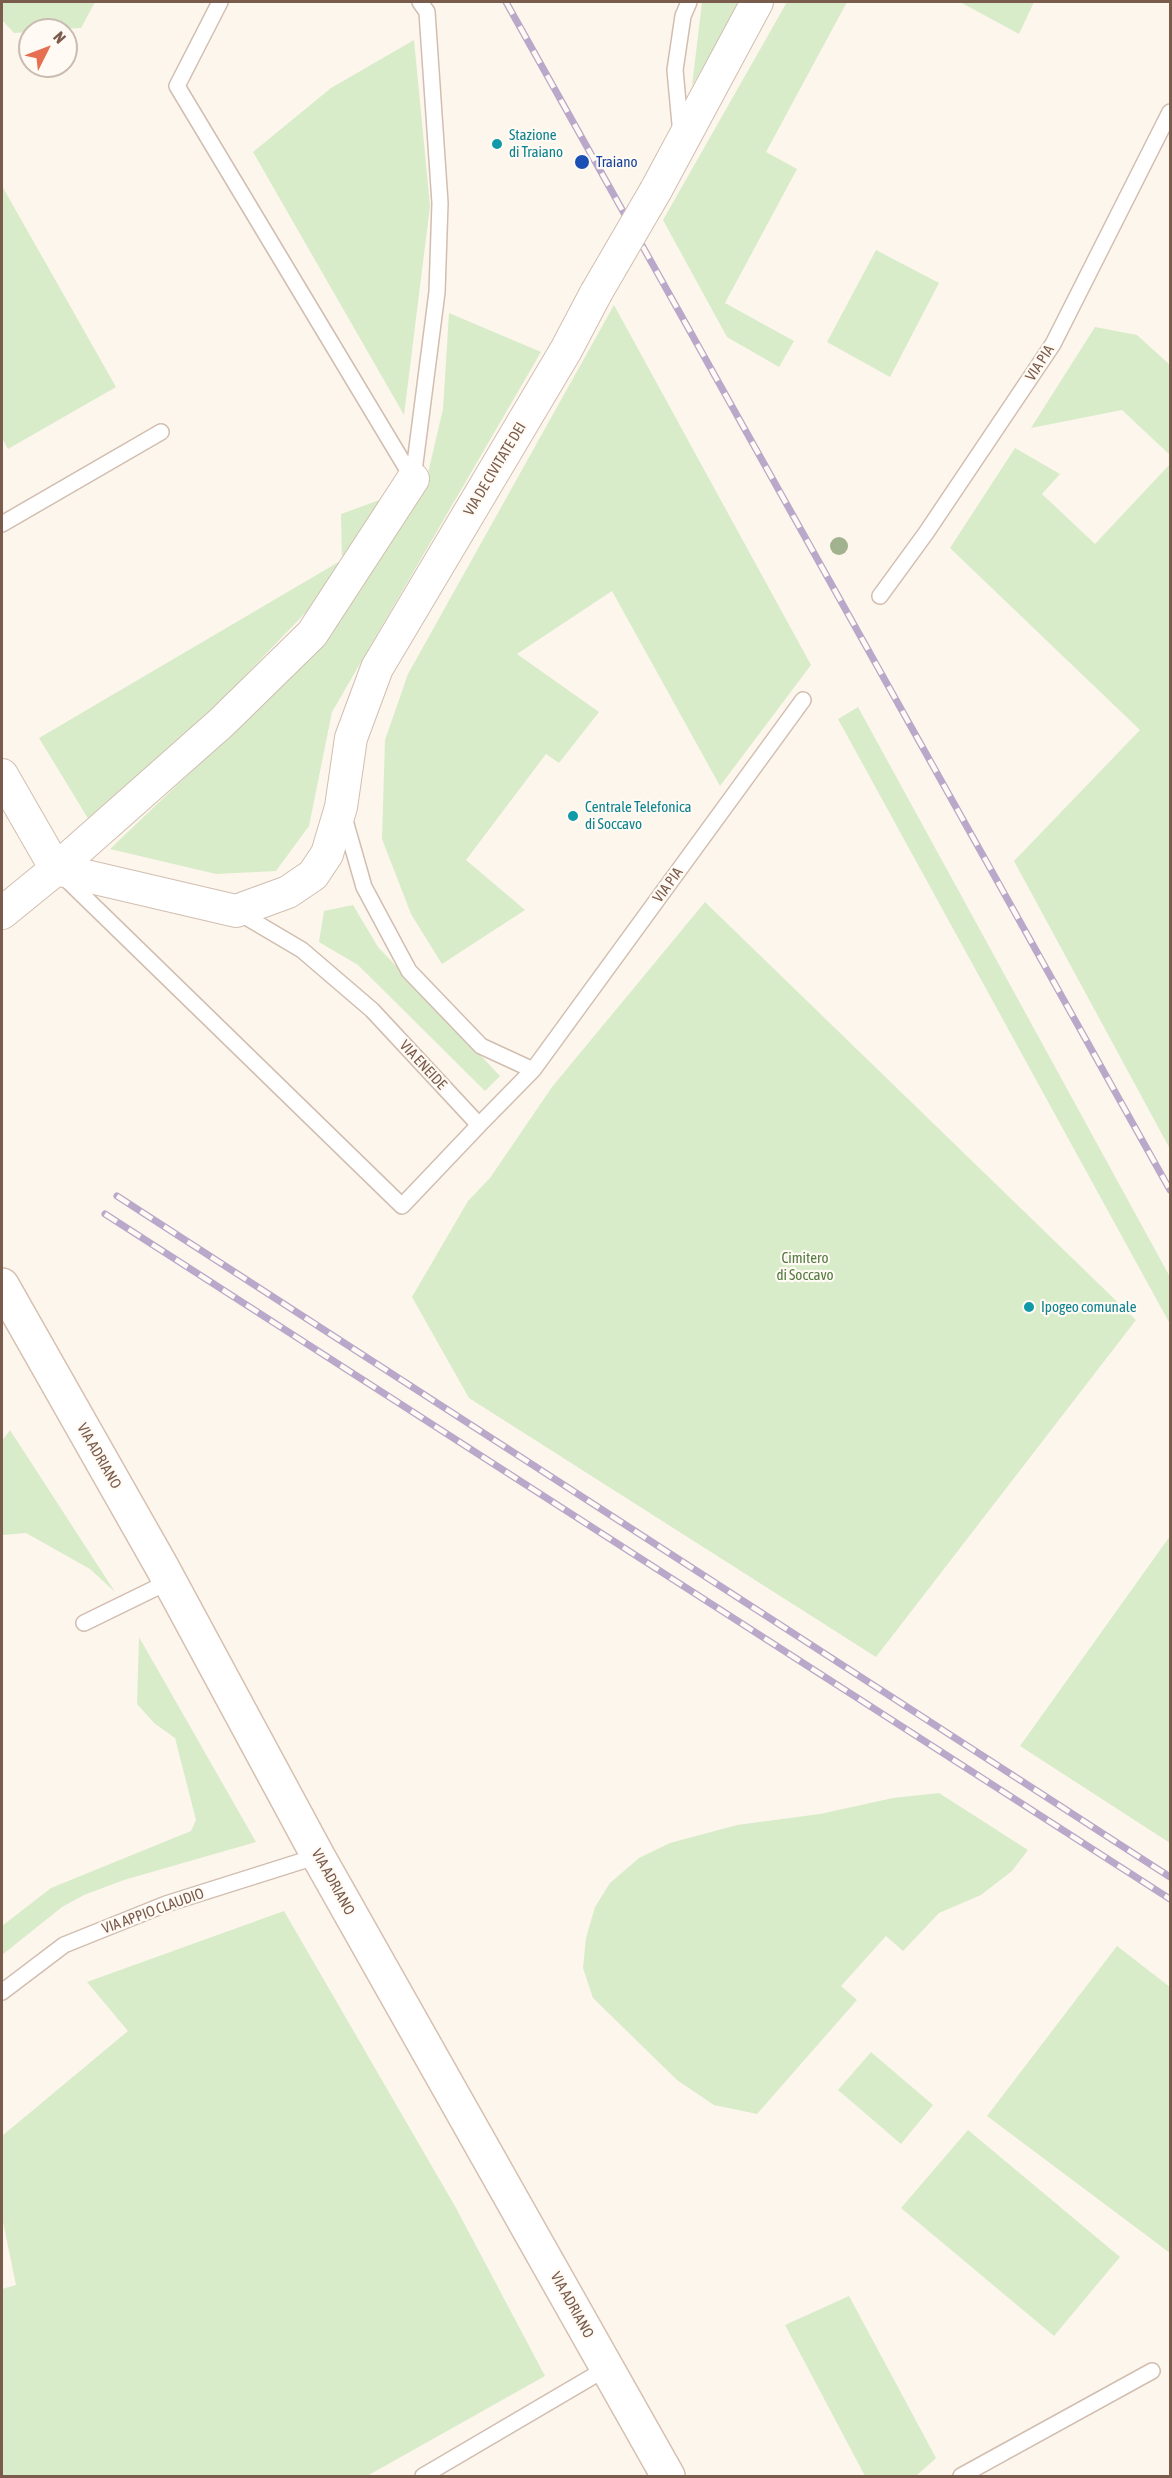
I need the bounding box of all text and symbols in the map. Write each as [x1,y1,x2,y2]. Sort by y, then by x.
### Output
north arrow [18,18,78,78]
text: N [50,28,70,47]
place label: Stazione di Traiano [509,126,563,161]
marker: Stazione di Traiano [490,137,504,151]
marker: Traiano [573,153,591,171]
place label: Traiano [596,153,638,171]
street label: VIA PIA [1022,342,1058,384]
street label: VIA DE CIVITATE DEI [460,419,530,519]
place label: Centrale Telefonica di Soccavo [585,798,692,833]
marker: Centrale Telefonica di Soccavo [566,809,580,823]
street label: VIA PIA [649,864,687,906]
street label: VIA ENEIDE [396,1037,450,1093]
park label: Cimitero di Soccavo [776,1249,834,1284]
place label: Ipogeo comunale [1041,1298,1137,1316]
marker: Ipogeo comunale [1022,1300,1036,1314]
street label: VIA ADRIANO [73,1420,125,1492]
street label: VIA ADRIANO [308,1846,358,1918]
street label: VIA APPIO CLAUDIO [100,1884,206,1938]
street label: VIA ADRIANO [547,2269,597,2341]

